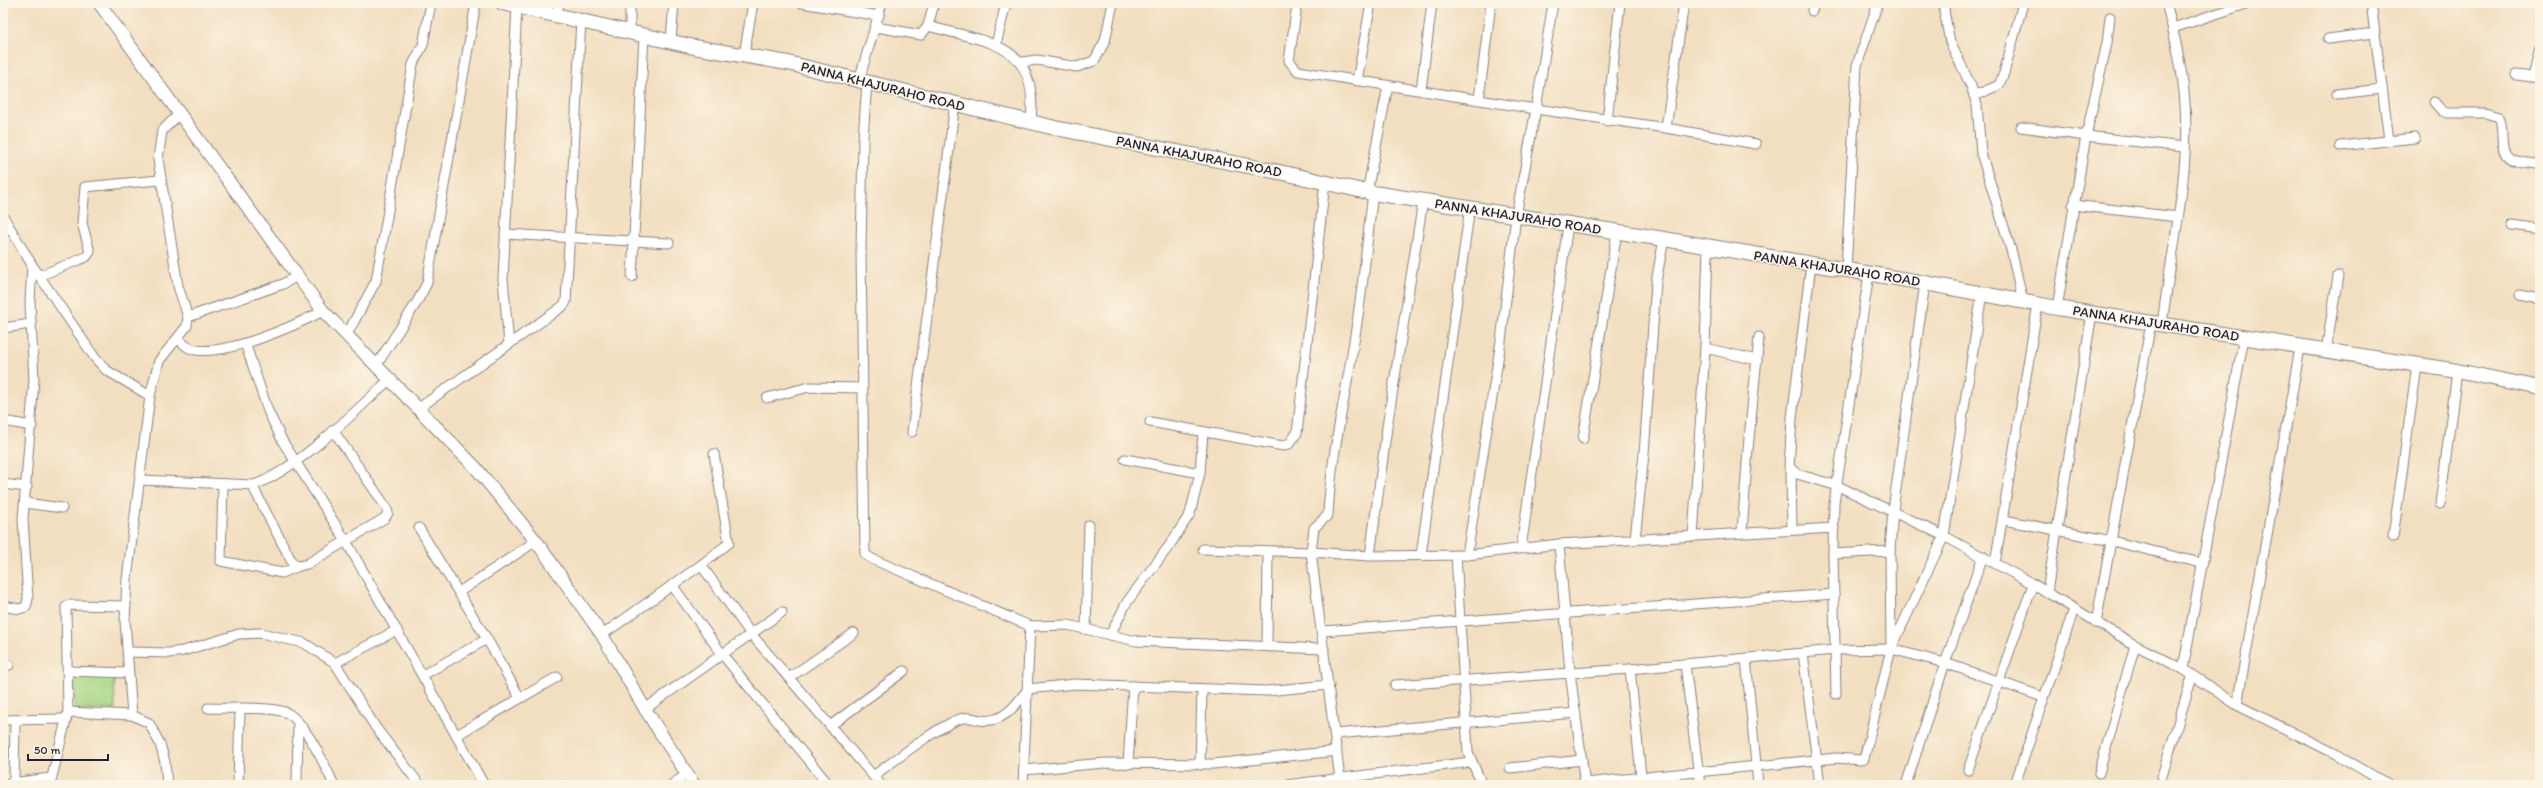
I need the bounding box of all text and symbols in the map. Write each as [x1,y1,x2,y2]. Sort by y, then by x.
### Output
street label: PANNA KHAJURAHO ROAD [799,58,967,115]
street label: PANNA KHAJURAHO ROAD [1115,132,1283,181]
street label: PANNA KHAJURAHO ROAD [1433,195,1603,238]
street label: PANNA KHAJURAHO ROAD [1752,247,1922,290]
street label: PANNA KHAJURAHO ROAD [2071,302,2241,345]
scale bar [28,736,108,762]
text: 50 m [34,743,60,757]

